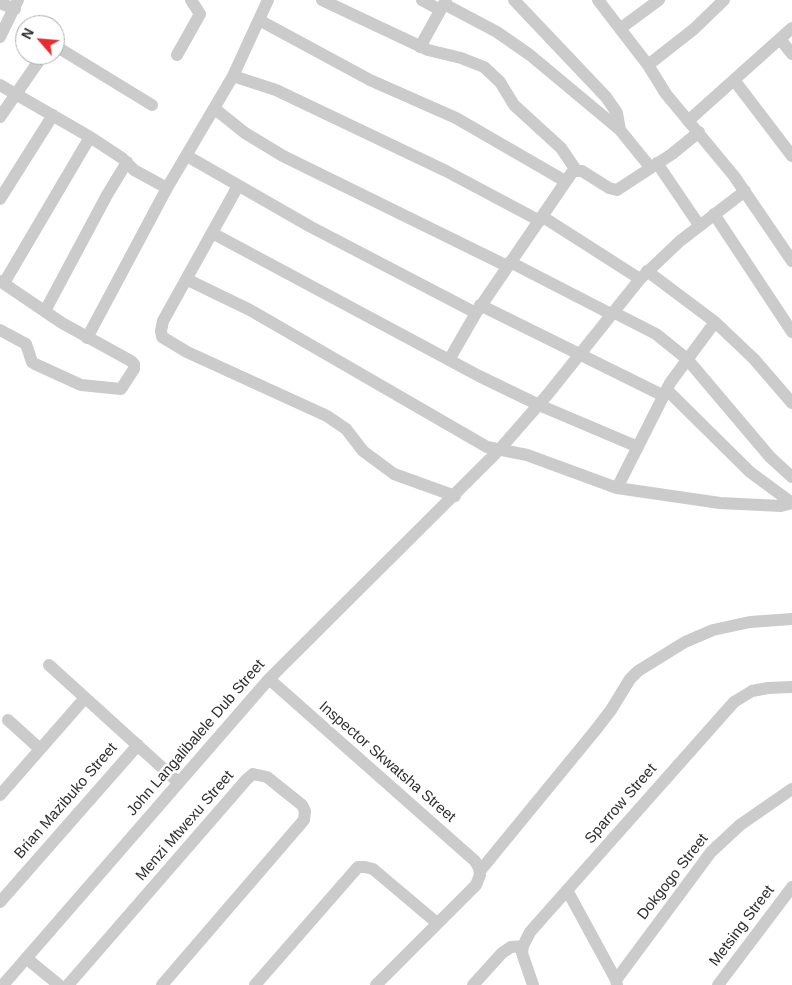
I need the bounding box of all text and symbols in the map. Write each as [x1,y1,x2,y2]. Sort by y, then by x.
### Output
north arrow [15,15,65,65]
text: N [18,26,37,42]
street label: John Langalibalele Dub Street [123,656,269,820]
street label: Inspector Skwatsha Street [315,698,459,826]
street label: Brian Mazibuko Street [11,739,121,863]
street label: Sparrow Street [581,760,661,848]
street label: Menzi Mtwexu Street [132,767,238,885]
street label: Dokgogo Street [634,830,712,924]
street label: Metsing Street [706,882,778,970]

